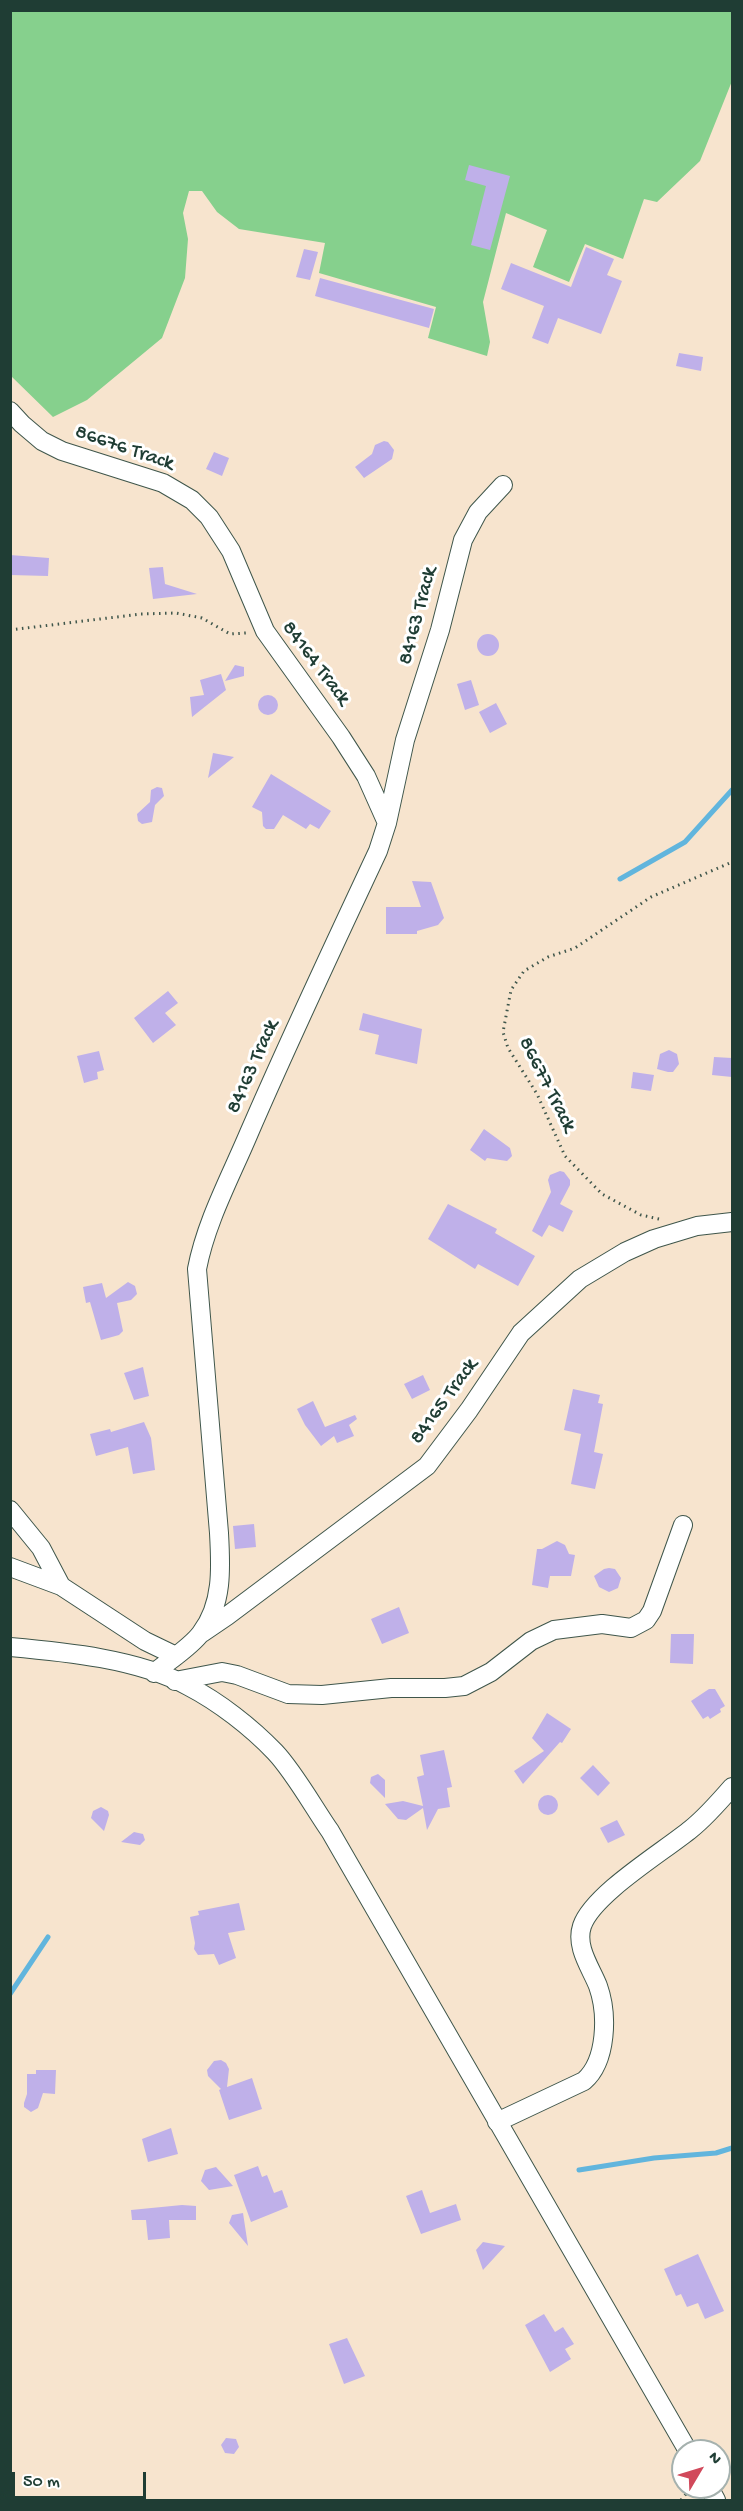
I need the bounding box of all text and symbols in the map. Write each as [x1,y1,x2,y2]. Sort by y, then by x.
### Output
street label: 86676 Track [71,420,177,478]
street label: 84163 Track [394,564,444,668]
street label: 84164 Track [275,617,355,711]
street label: 84163 Track [222,1016,286,1118]
street label: 86677 Track [511,1033,581,1137]
street label: 84165 Track [405,1354,485,1450]
north arrow [671,2439,731,2499]
text: N [703,2449,725,2469]
scale bar [15,2460,148,2498]
text: 50 m [23,2472,60,2493]

